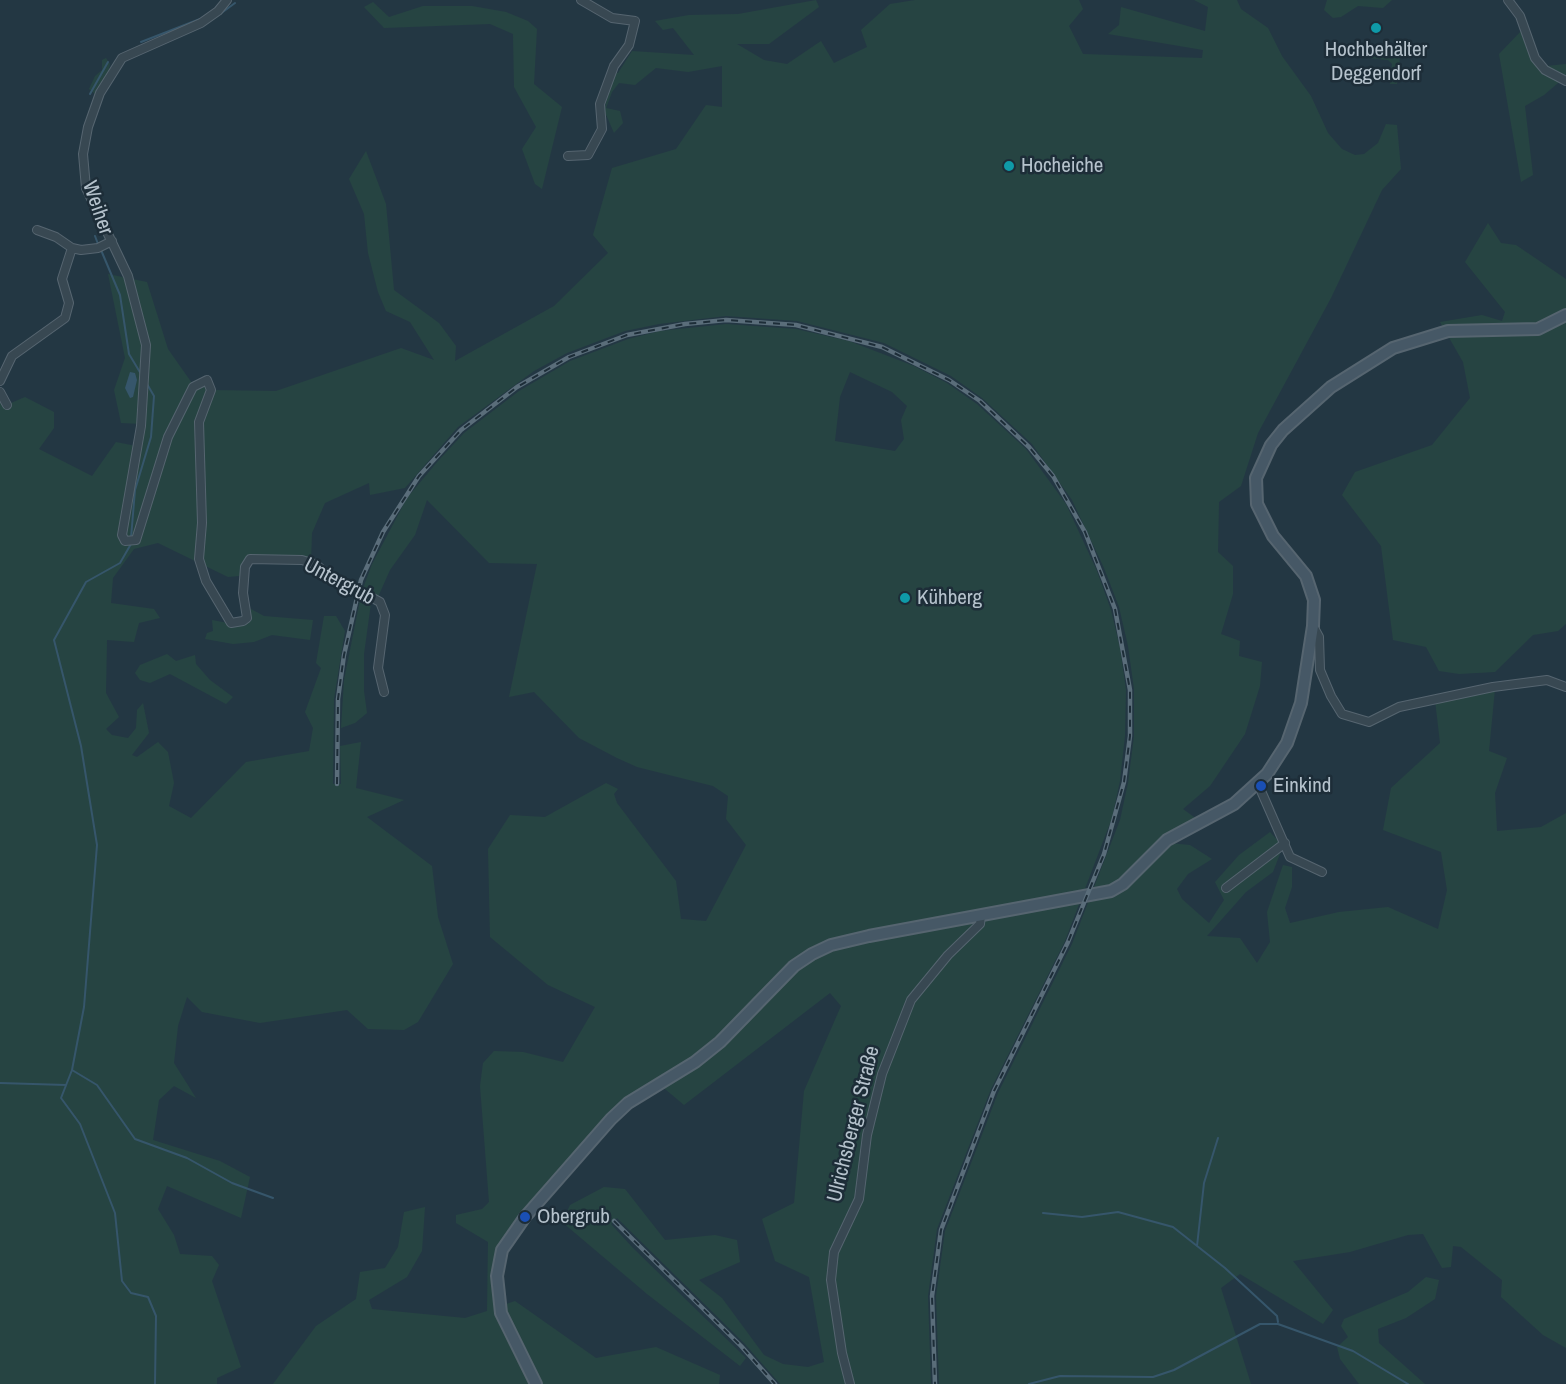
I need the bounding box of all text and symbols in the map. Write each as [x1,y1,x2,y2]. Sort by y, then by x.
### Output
marker: Hochbehälter Deggendorf [1369,21,1383,35]
place label: Hochbehälter Deggendorf [1325,37,1427,87]
place label: Hocheiche [1021,153,1103,179]
marker: Hocheiche [1002,159,1016,173]
street label: Weiher [76,178,118,238]
street label: Untergrub [299,553,379,611]
place label: Kühberg [917,585,982,611]
marker: Kühberg [898,591,912,605]
place label: Einkind [1273,773,1331,799]
marker: Einkind [1254,779,1268,793]
street label: Ulrichsberger Straße [822,1043,886,1205]
place label: Obergrub [537,1204,610,1230]
marker: Obergrub [518,1210,532,1224]

